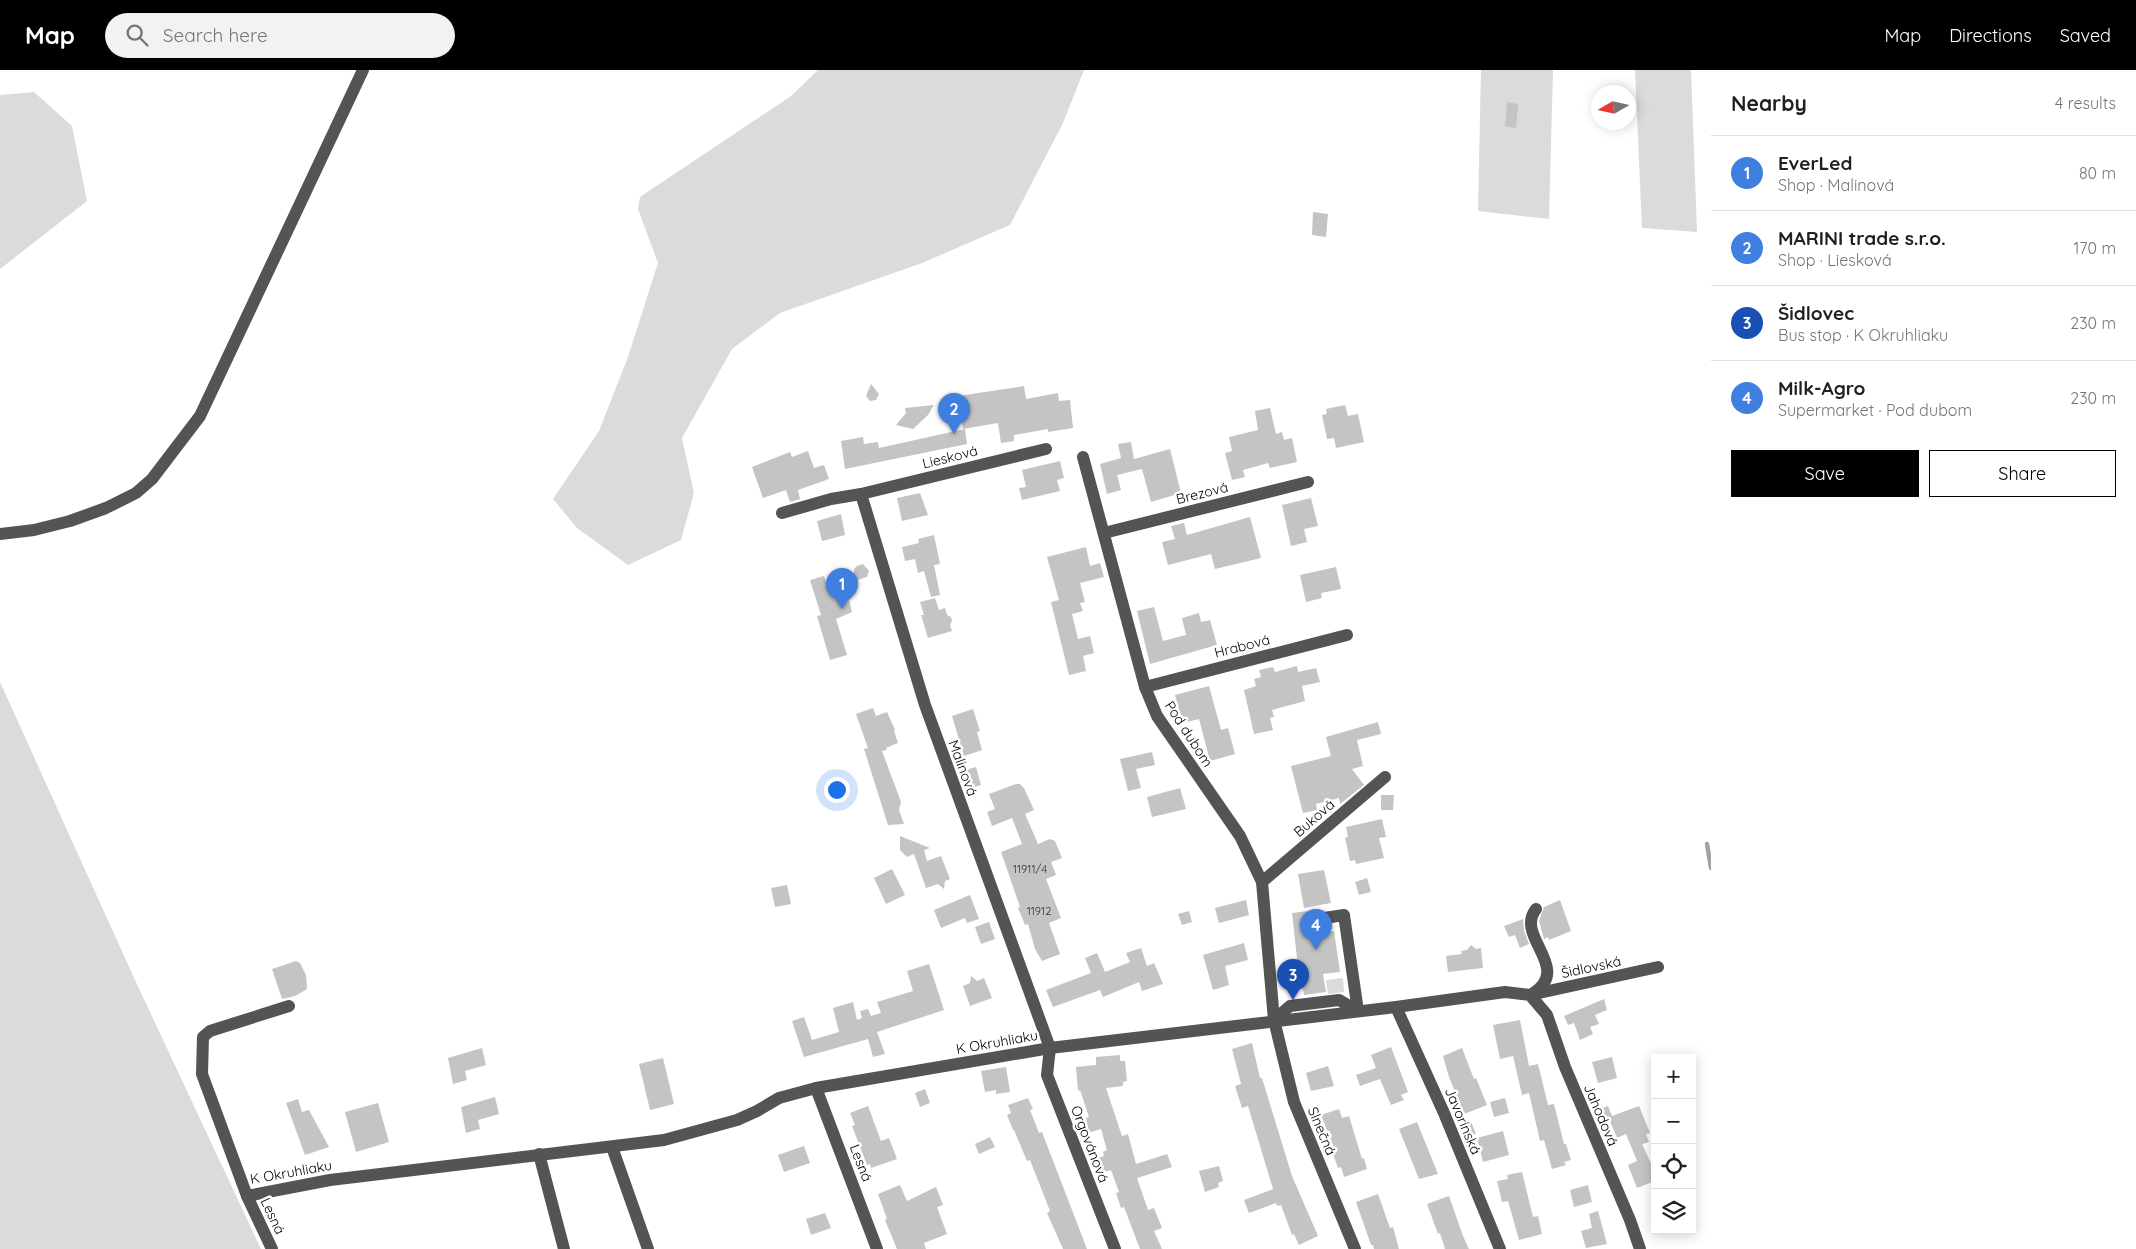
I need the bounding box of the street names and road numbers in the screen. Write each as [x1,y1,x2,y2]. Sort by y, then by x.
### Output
street label: Liesková [920,441,980,473]
street label: Brezová [1174,478,1230,508]
street label: Hrabová [1212,630,1272,662]
street label: Pod dubom [1161,697,1217,771]
street label: Malinová [945,737,981,799]
street label: Buková [1290,795,1338,841]
street label: Šidlovská [1559,952,1623,982]
street label: K Okruhliaku [955,1026,1039,1058]
street label: Jahodová [1580,1081,1622,1149]
street label: Javorinská [1441,1085,1485,1157]
street label: Orgovánová [1067,1103,1113,1185]
street label: Slnečná [1304,1104,1340,1158]
street label: Lesná [846,1142,876,1184]
street label: K Okruhliaku [249,1156,333,1188]
street label: Lesná [257,1195,289,1237]

